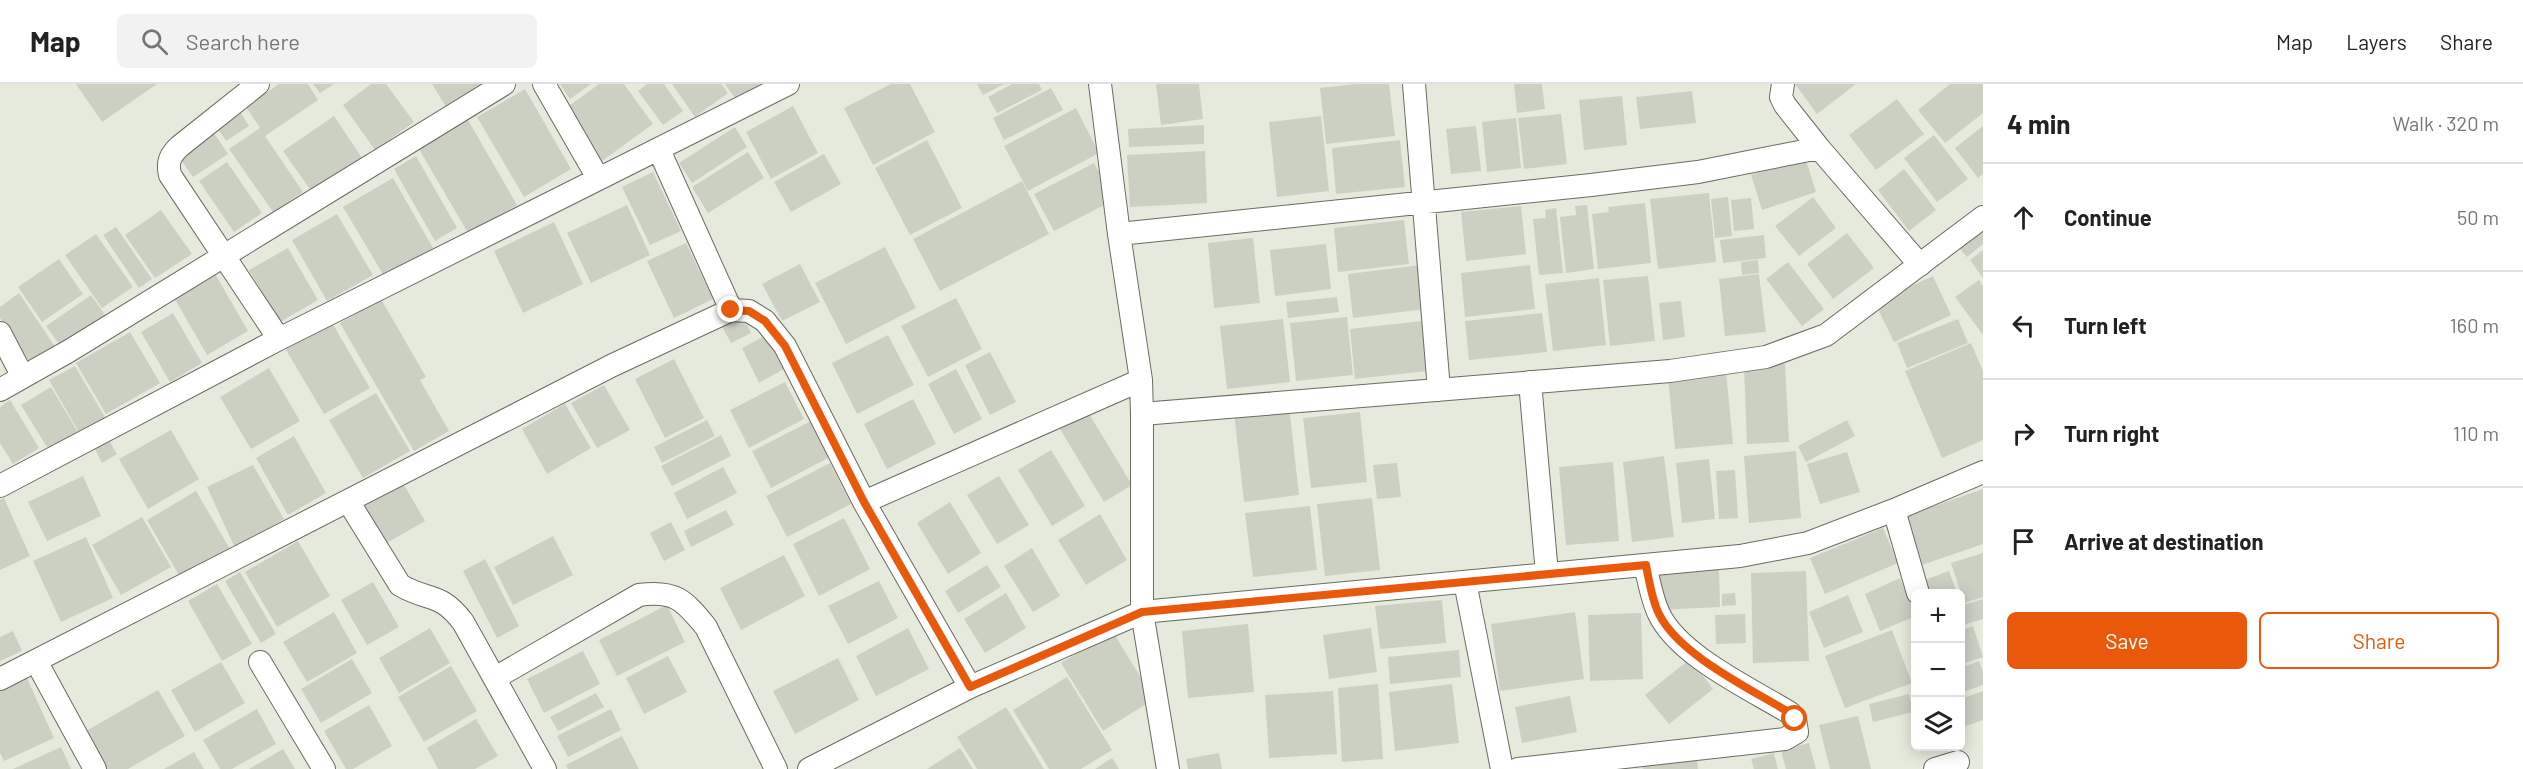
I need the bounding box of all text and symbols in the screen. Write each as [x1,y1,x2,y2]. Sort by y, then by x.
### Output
search box [117,14,537,68]
text: Map [30,24,81,58]
icon: search [138,25,171,58]
text: Search here [186,28,300,54]
text: Map [2276,29,2313,54]
text: Layers [2346,29,2407,54]
text: Share [2440,29,2493,54]
text: 4 min [2007,108,2071,139]
text: Walk · 320 m [2392,111,2499,135]
icon: ahead [2007,201,2040,234]
text: Continue [2064,204,2152,230]
text: 50 m [2457,205,2499,229]
route end [717,296,743,322]
icon: left [2007,309,2040,342]
text: Turn left [2064,312,2147,338]
text: 160 m [2450,313,2499,337]
icon: right [2007,417,2040,450]
text: Turn right [2064,420,2159,446]
text: 110 m [2453,421,2499,445]
icon: arrive [2007,525,2040,558]
text: Arrive at destination [2064,528,2263,554]
map controls [1911,589,1965,751]
button: + [1911,589,1965,643]
button: Save [2007,612,2247,669]
button: Share [2259,612,2499,669]
button: − [1911,643,1965,697]
button: layers [1911,697,1965,751]
route start [1781,705,1807,731]

